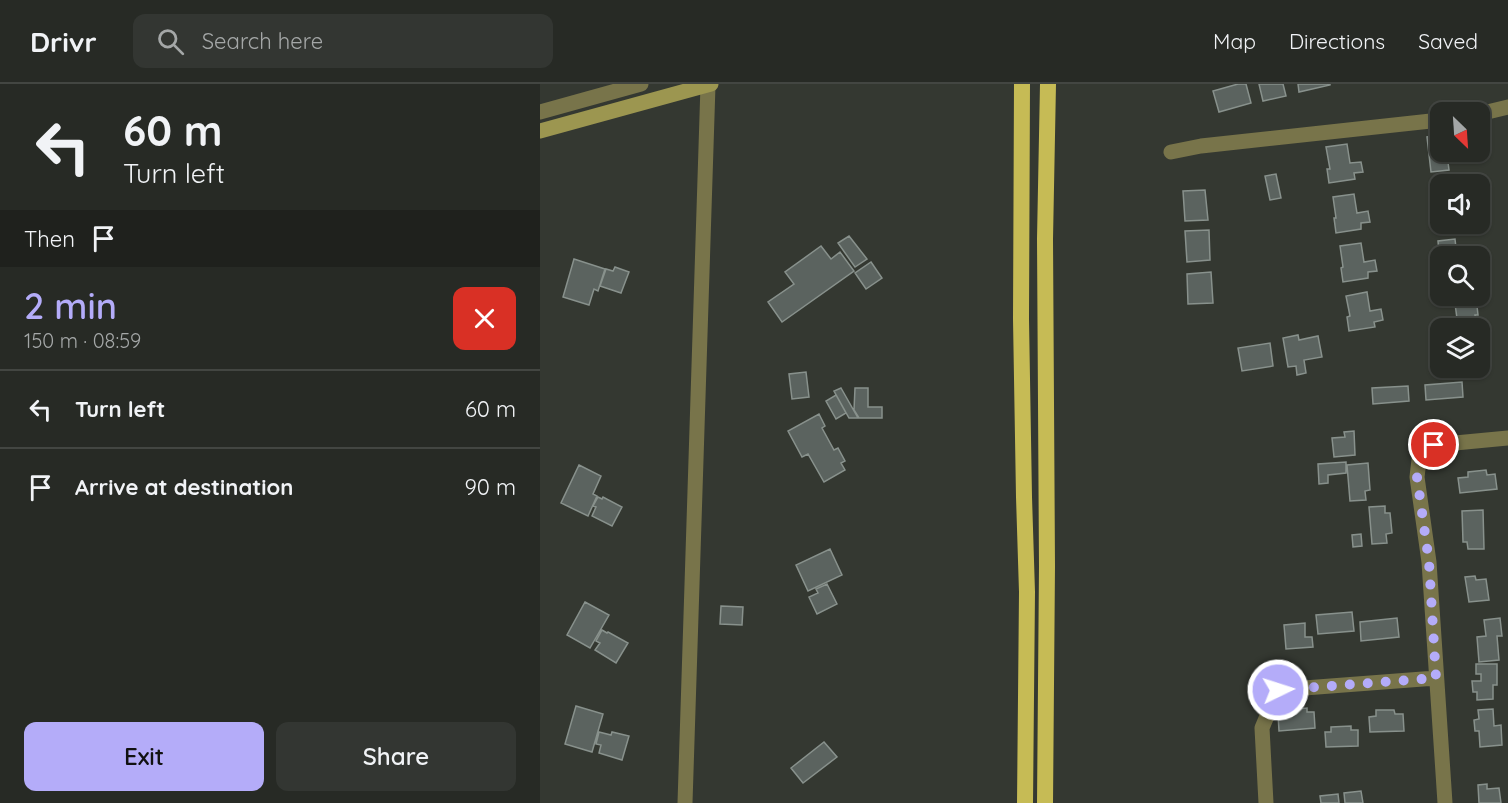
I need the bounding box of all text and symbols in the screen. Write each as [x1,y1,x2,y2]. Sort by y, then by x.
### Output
search box [133,14,553,68]
text: Drivr [30,24,97,59]
icon: search [154,25,187,58]
text: Search here [202,27,323,55]
text: Map [1213,28,1256,54]
text: Directions [1289,28,1385,54]
text: Saved [1418,28,1478,54]
north arrow [1430,102,1490,162]
map controls [1430,102,1490,378]
text: 60 m [123,104,223,157]
icon: left [24,108,102,186]
text: Turn left [123,156,225,190]
button: sound [1430,174,1490,234]
icon: arrive [87,222,120,255]
text: Then [24,225,75,253]
button: search [1430,246,1490,306]
text: 2 min [24,283,117,328]
button: close [453,287,516,350]
button: layers [1430,318,1490,378]
text: 150 m · 08:59 [24,328,141,353]
icon: left [24,393,57,426]
text: Turn left [75,395,165,423]
text: 60 m [465,395,516,423]
pin [1408,419,1459,470]
icon: arrive [1417,428,1450,461]
icon: arrive [24,471,57,504]
text: Arrive at destination [75,473,293,501]
text: 90 m [465,473,516,501]
position arrow [1246,658,1310,722]
button: Exit [24,722,264,791]
button: Share [276,722,516,791]

